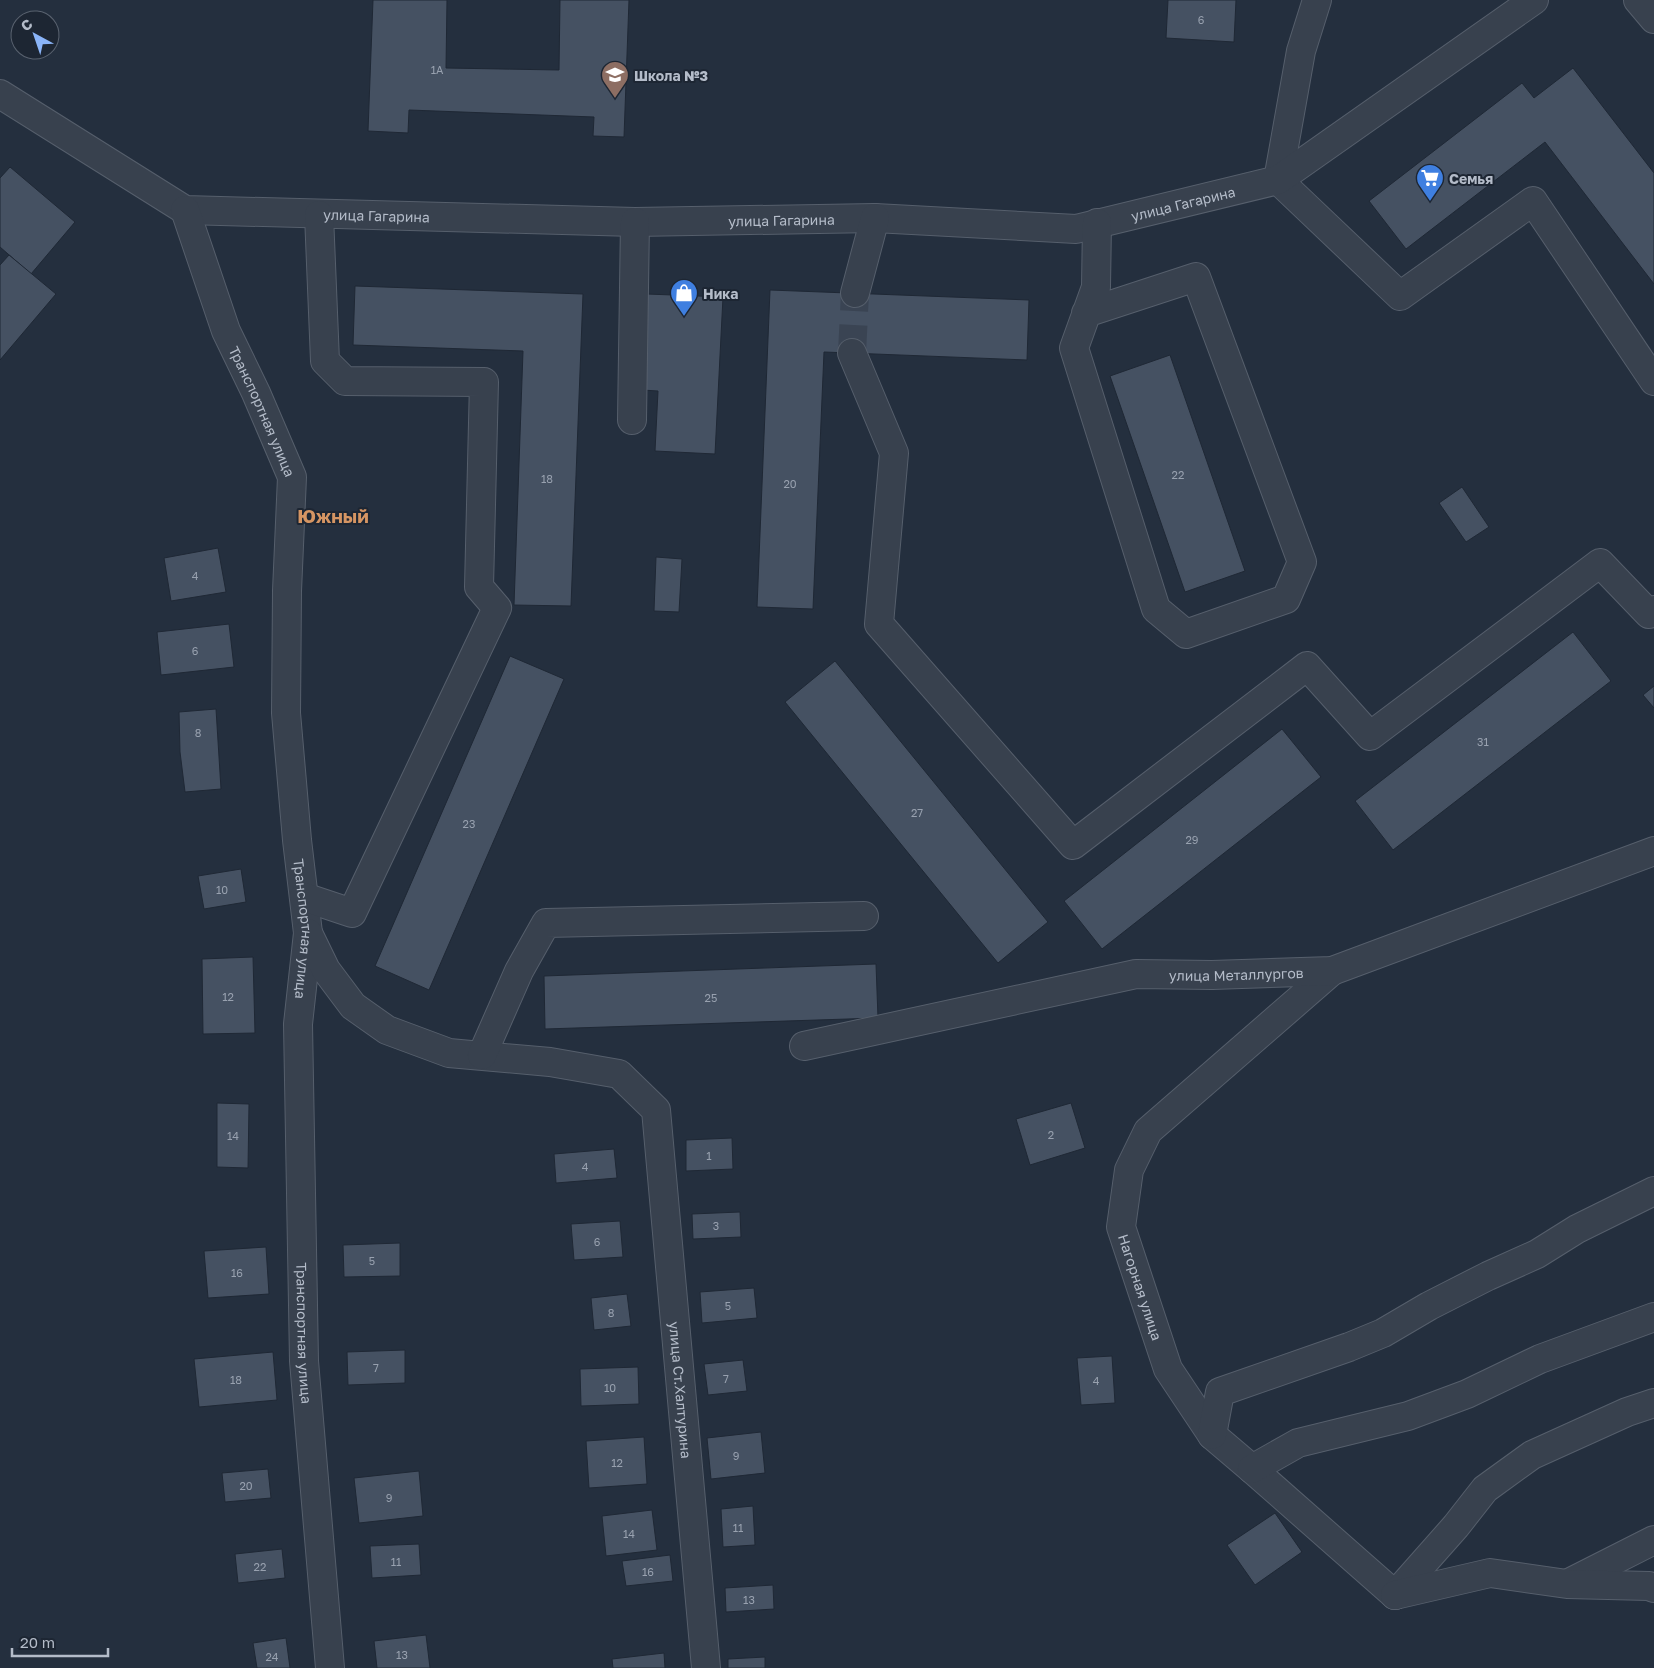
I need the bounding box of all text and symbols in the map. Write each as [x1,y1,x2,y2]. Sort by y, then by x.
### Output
north arrow [10,10,60,60]
house number: 6 [1198,13,1205,26]
text: С [17,15,36,34]
school or university icon: Школа №3 [600,60,630,99]
house number: 1А [431,63,444,76]
place label: Школа №3 [634,67,708,84]
supermarket icon: Семья [1415,163,1445,202]
place label: Семья [1449,170,1493,187]
street label: улица Гагарина [1129,182,1237,224]
street label: улица Гагарина [323,205,430,225]
street label: улица Гагарина [728,210,835,229]
shop icon: Ника [669,278,699,317]
place label: Ника [703,285,738,302]
street label: Транспортная улица [226,343,299,479]
house number: 22 [1172,468,1184,481]
house number: 18 [541,472,553,485]
house number: 20 [783,477,797,490]
district label: Южный [297,504,369,527]
house number: 4 [192,569,199,582]
house number: 6 [192,644,199,657]
house number: 8 [195,726,202,739]
house number: 31 [1477,735,1489,748]
house number: 27 [911,806,923,819]
house number: 23 [463,817,475,830]
house number: 29 [1185,833,1199,846]
street label: Транспортная улица [291,858,317,1000]
house number: 10 [216,883,228,896]
street label: улица Металлургов [1169,963,1304,984]
house number: 12 [222,990,234,1003]
house number: 25 [705,991,717,1004]
house number: 2 [1048,1128,1054,1141]
house number: 14 [227,1129,239,1142]
house number: 1 [706,1149,712,1162]
house number: 4 [582,1160,589,1173]
house number: 3 [713,1219,719,1232]
street label: Нагорная улица [1115,1232,1166,1342]
house number: 6 [594,1235,601,1248]
house number: 5 [369,1254,375,1267]
street label: Транспортная улица [294,1262,316,1404]
house number: 16 [231,1266,243,1279]
house number: 5 [725,1299,731,1312]
house number: 8 [608,1306,615,1319]
street label: улица Ст.Халтурина [666,1321,696,1459]
house number: 7 [373,1361,379,1374]
house number: 7 [723,1372,729,1385]
house number: 18 [230,1373,242,1386]
house number: 4 [1093,1374,1100,1387]
house number: 10 [604,1381,616,1394]
house number: 9 [733,1449,739,1462]
house number: 12 [611,1456,623,1469]
house number: 20 [239,1479,253,1492]
house number: 9 [386,1491,392,1504]
house number: 11 [733,1521,743,1534]
house number: 14 [623,1527,635,1540]
house number: 11 [391,1555,401,1568]
house number: 22 [254,1560,266,1573]
house number: 16 [642,1565,654,1578]
house number: 13 [743,1593,755,1606]
scale bar [12,1626,109,1658]
text: 20 m [20,1633,55,1651]
house number: 13 [396,1648,408,1661]
house number: 24 [265,1650,279,1663]

